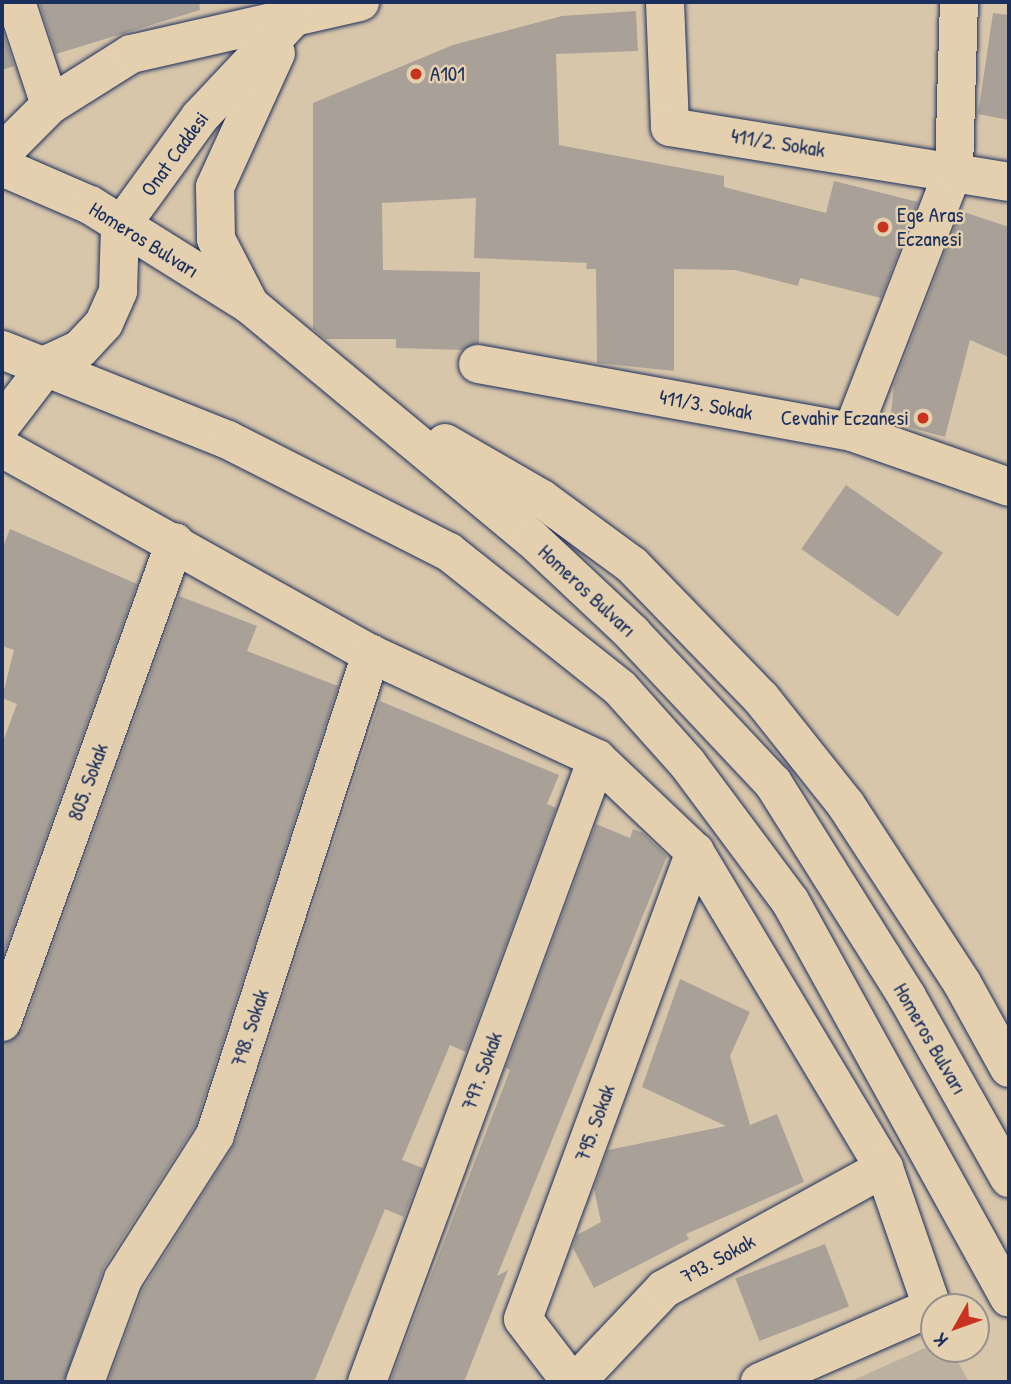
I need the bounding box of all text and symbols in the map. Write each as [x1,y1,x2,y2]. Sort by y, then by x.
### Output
place label: A101 [430,61,465,87]
marker: A101 [408,66,424,82]
street label: Onat Caddesi [136,107,214,201]
street label: 411/2. Sokak [729,123,827,163]
street label: Homeros Bulvarı [85,196,203,284]
place label: Ege Aras Eczanesi [897,202,963,252]
marker: Ege Aras Eczanesi [875,219,891,235]
street label: 411/3. Sokak [657,384,755,426]
place label: Cevahir Eczanesi [781,405,909,431]
marker: Cevahir Eczanesi [915,410,931,426]
street label: Homeros Bulvarı [533,539,641,643]
street label: 805. Sokak [62,740,114,824]
street label: Homeros Bulvarı [888,979,972,1099]
street label: 798. Sokak [226,986,274,1070]
street label: 797. Sokak [456,1028,508,1114]
street label: 795. Sokak [569,1081,621,1165]
street label: 793. Sokak [677,1228,759,1290]
north arrow [920,1293,990,1363]
text: K [927,1328,954,1352]

